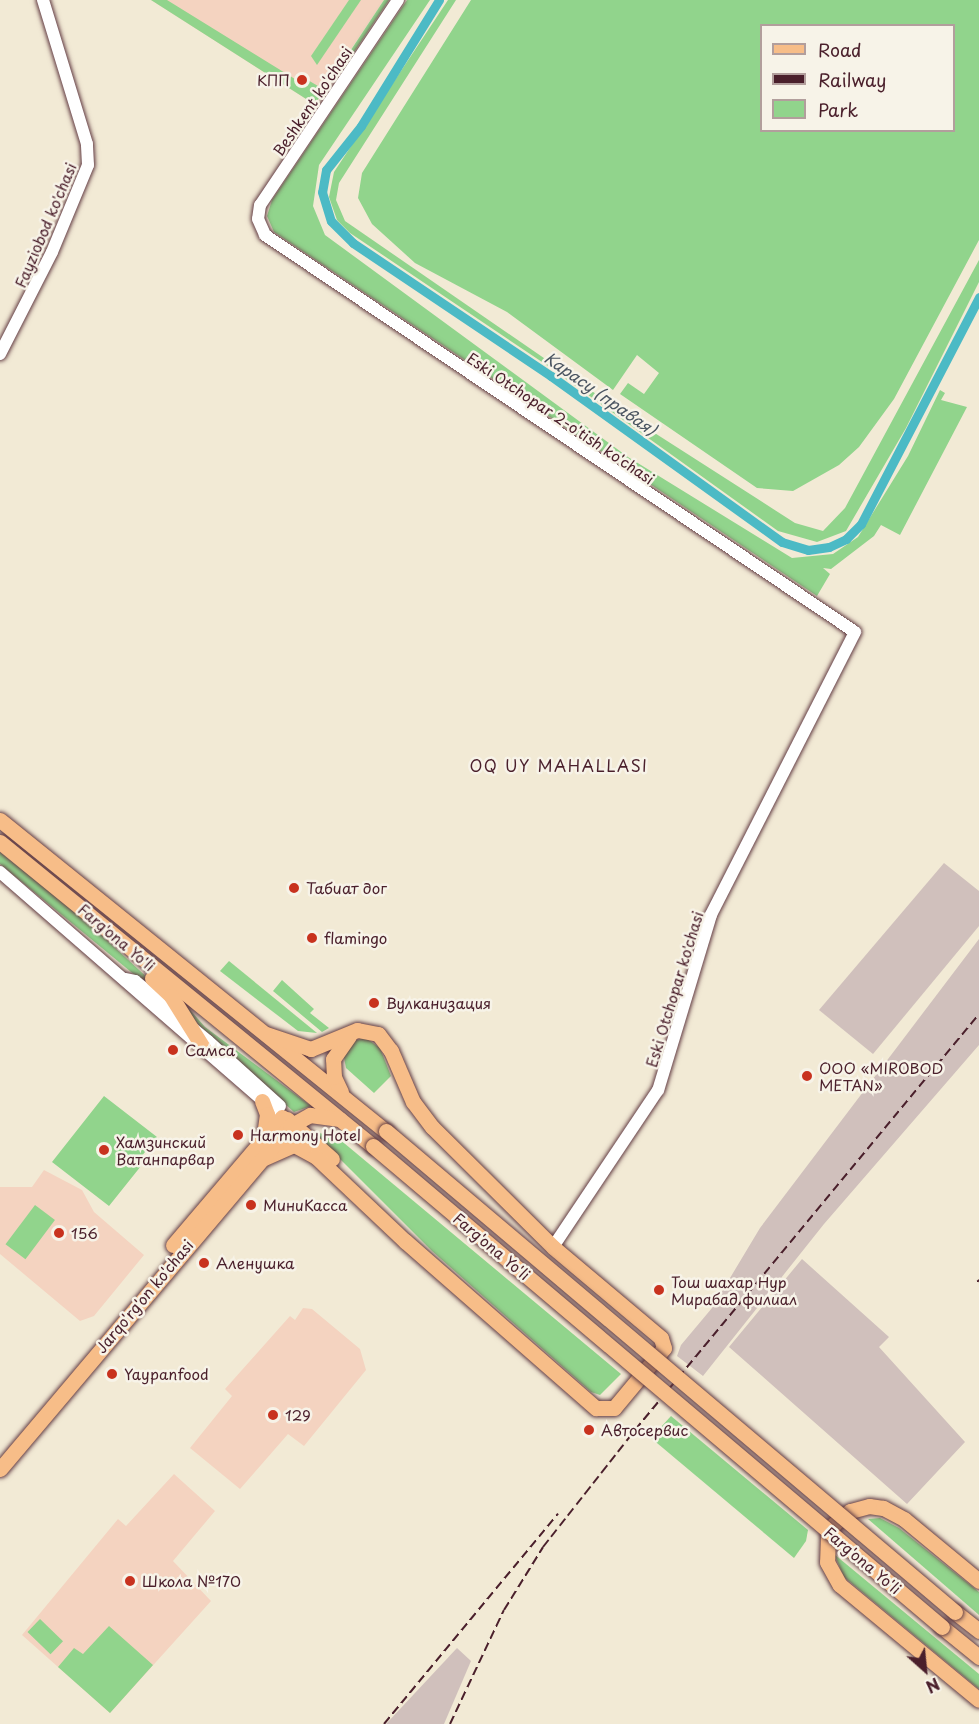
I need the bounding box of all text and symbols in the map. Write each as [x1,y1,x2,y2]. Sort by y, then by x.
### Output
legend [760,24,955,132]
text: Road [818,36,862,63]
street label: Beshkent ko'chasi [269,43,355,159]
text: Railway [818,66,886,93]
place label: КПП [257,71,290,89]
marker: КПП [295,73,309,87]
text: Park [818,96,858,123]
street label: Fayziobod ko'chasi [11,160,79,290]
water label: Карасу (правая) [541,347,661,439]
street label: Eski Otchopar 2-o'tish ko'chasi [464,348,658,488]
district label: OQ UY MAHALLASI [471,755,647,775]
place label: Табиат дог [306,879,386,897]
marker: Табиат дог [287,881,301,895]
street label: Farg'ona Yo'li [75,900,159,974]
street label: Eski Otchopar ko'chasi [642,909,706,1069]
place label: flamingo [324,929,387,947]
marker: flamingo [305,931,319,945]
place label: Вулканизация [386,994,491,1012]
marker: Вулканизация [367,996,381,1010]
place label: Самса [185,1041,235,1059]
marker: Самса [166,1043,180,1057]
place label: ООО «MIROBOD METAN» [819,1058,943,1093]
marker: ООО «MIROBOD METAN» [800,1069,814,1083]
place label: Harmony Hotel [250,1126,361,1144]
marker: Harmony Hotel [231,1128,245,1142]
place label: Хамзинский Ватанпарвар [116,1132,215,1167]
marker: Хамзинский Ватанпарвар [97,1143,111,1157]
place label: МиниКасса [263,1196,347,1214]
marker: МиниКасса [244,1198,258,1212]
street label: Farg'ona Yo'li [450,1209,534,1283]
place label: 156 [71,1224,98,1242]
marker: 156 [52,1226,66,1240]
street label: Jarqo'rg'on ko'chasi [91,1236,197,1356]
place label: Аленушка [216,1254,295,1272]
marker: Аленушка [197,1256,211,1270]
place label: Тош шахар Нур Мирабад филиал [671,1272,798,1307]
marker: Тош шахар Нур Мирабад филиал [652,1283,666,1297]
place label: Yaypanfood [124,1365,209,1383]
marker: Yaypanfood [105,1367,119,1381]
place label: 129 [285,1406,311,1424]
marker: 129 [266,1408,280,1422]
place label: Автосервис [601,1421,688,1439]
marker: Автосервис [582,1423,596,1437]
street label: Farg'ona Yo'li [821,1523,905,1597]
place label: Школа №170 [142,1572,241,1590]
marker: Школа №170 [123,1574,137,1588]
north arrow [895,1640,955,1700]
text: N [922,1672,944,1700]

